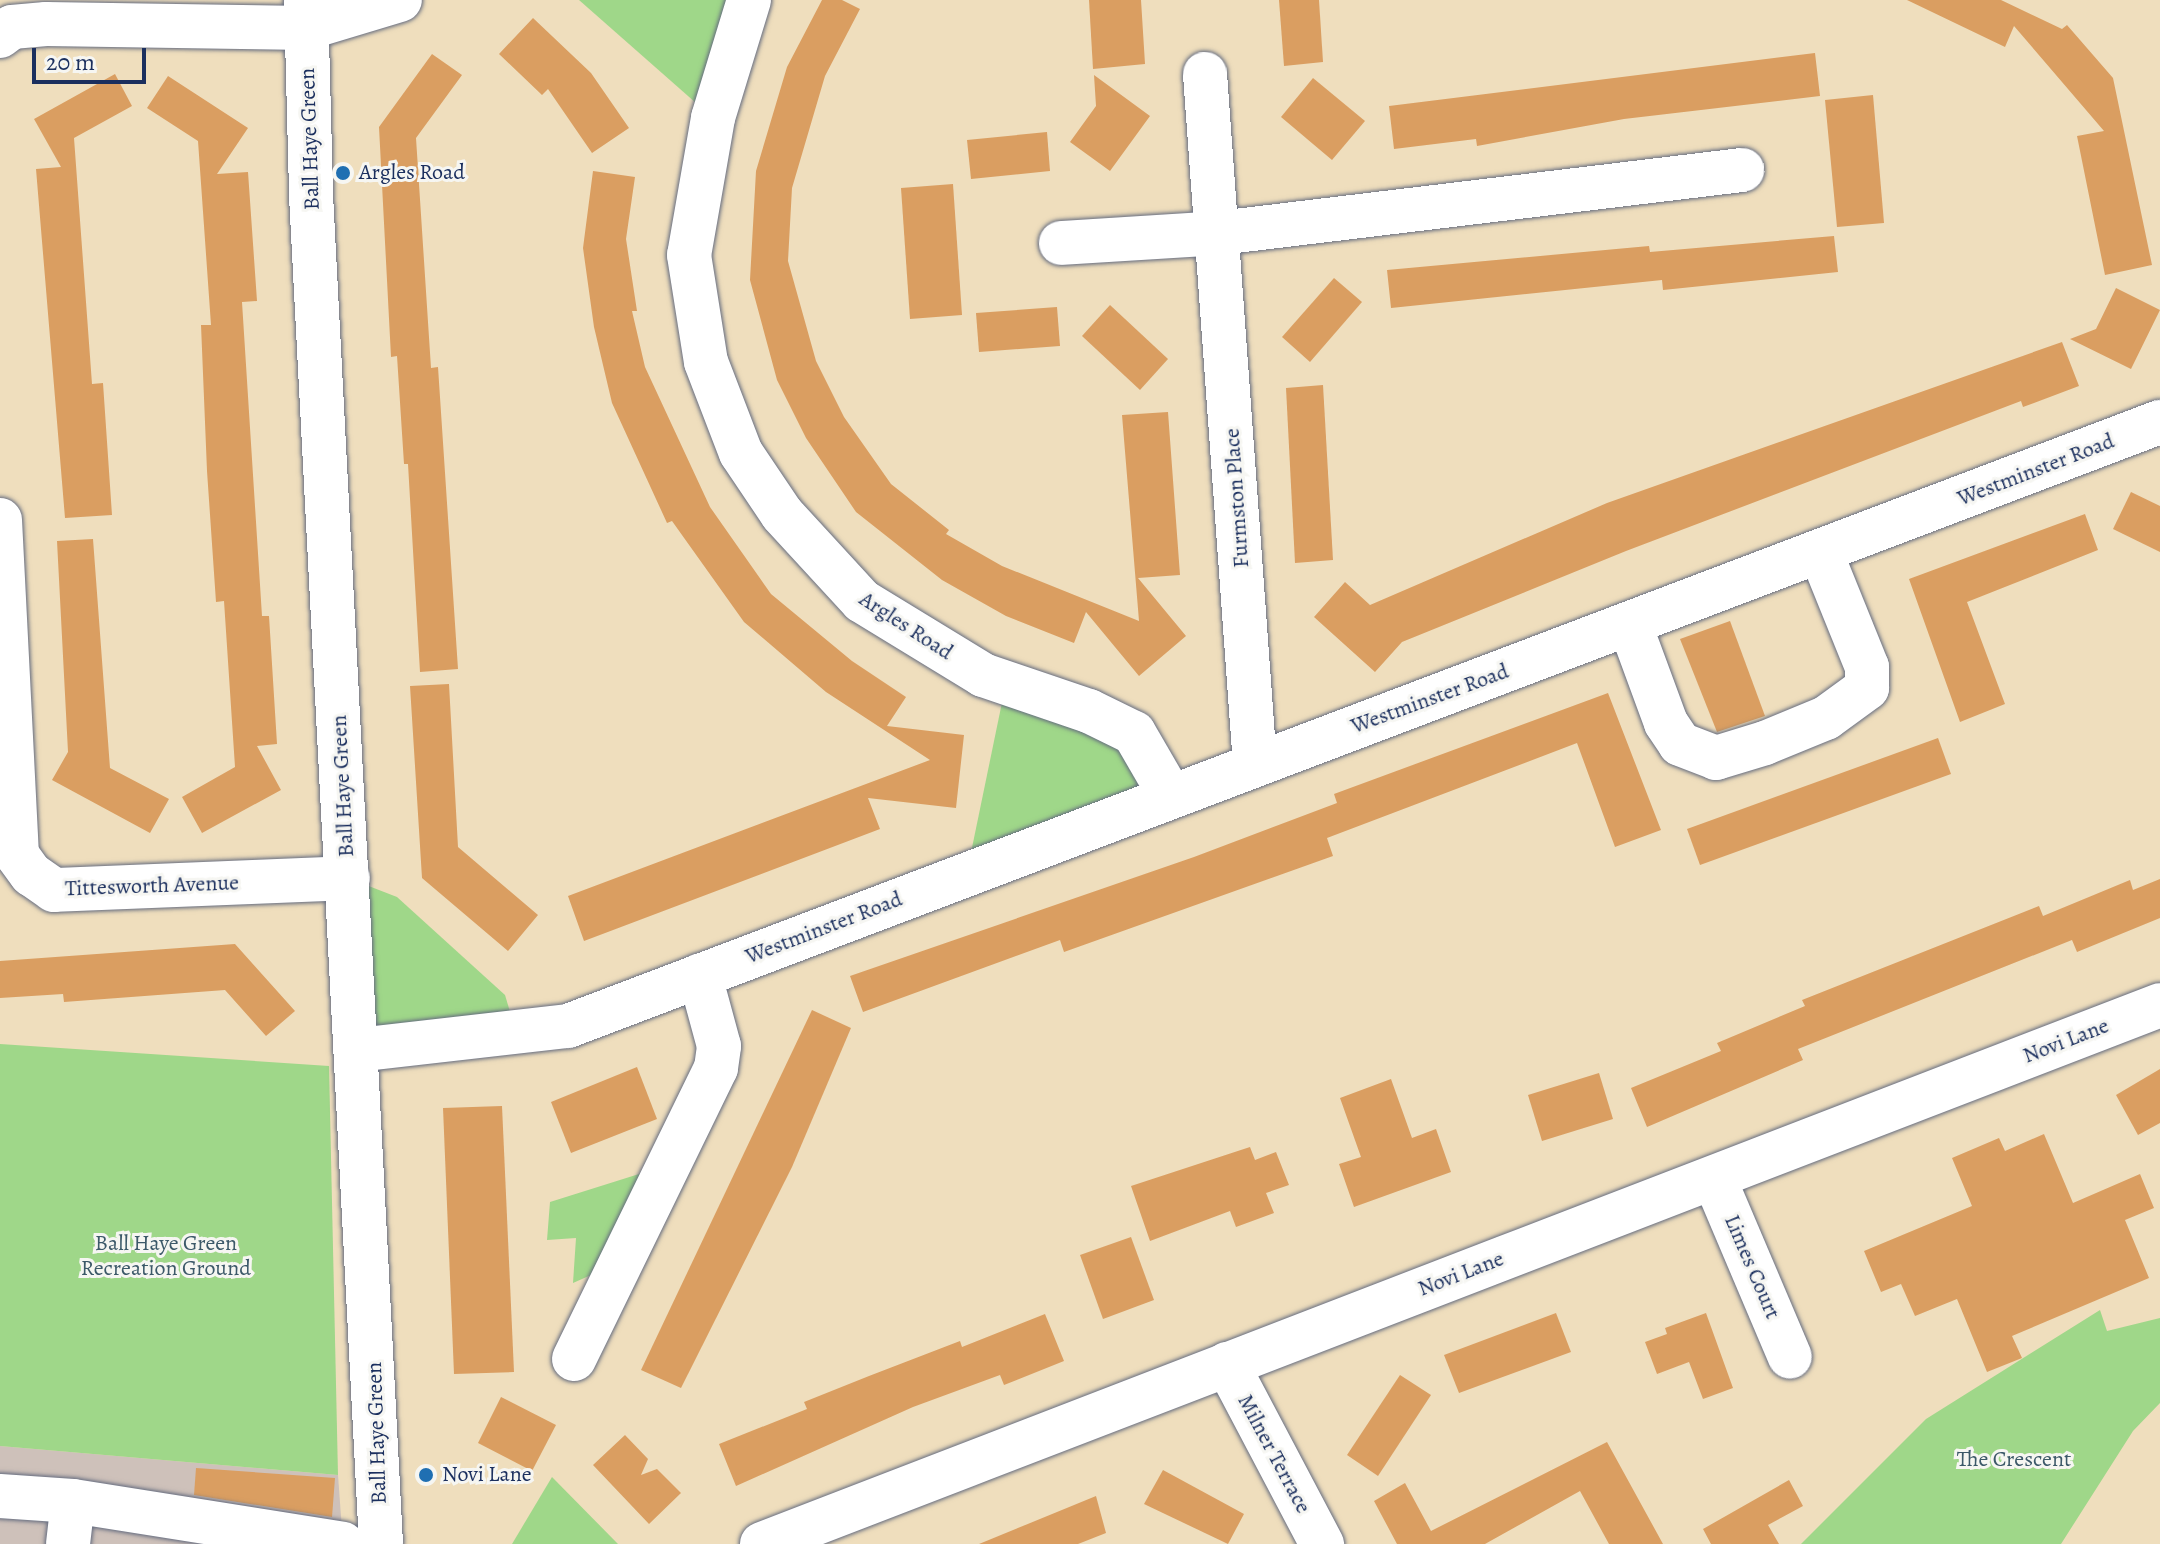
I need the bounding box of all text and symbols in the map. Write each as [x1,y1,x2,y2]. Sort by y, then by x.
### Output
scale bar [36,32,150,82]
text: 20 m [46,46,95,78]
street label: Ball Haye Green [294,67,326,211]
place label: Argles Road [359,160,465,186]
marker: Argles Road [334,164,352,182]
street label: Furmston Place [1219,427,1255,569]
street label: Westminster Road [1954,428,2118,512]
street label: Argles Road [854,586,958,666]
street label: Westminster Road [1348,658,1512,740]
street label: Ball Haye Green [326,714,360,858]
street label: Tittesworth Avenue [64,870,240,902]
street label: Westminster Road [742,886,906,970]
street label: Novi Lane [2019,1013,2113,1069]
street label: Limes Court [1718,1211,1786,1323]
park label: Ball Haye Green Recreation Ground [81,1230,251,1282]
street label: Novi Lane [1414,1246,1508,1302]
street label: Ball Haye Green [361,1361,393,1505]
street label: Milner Terrace [1232,1390,1316,1518]
park label: The Crescent [1957,1447,2071,1473]
place label: Novi Lane [442,1462,532,1488]
marker: Novi Lane [417,1466,435,1484]

